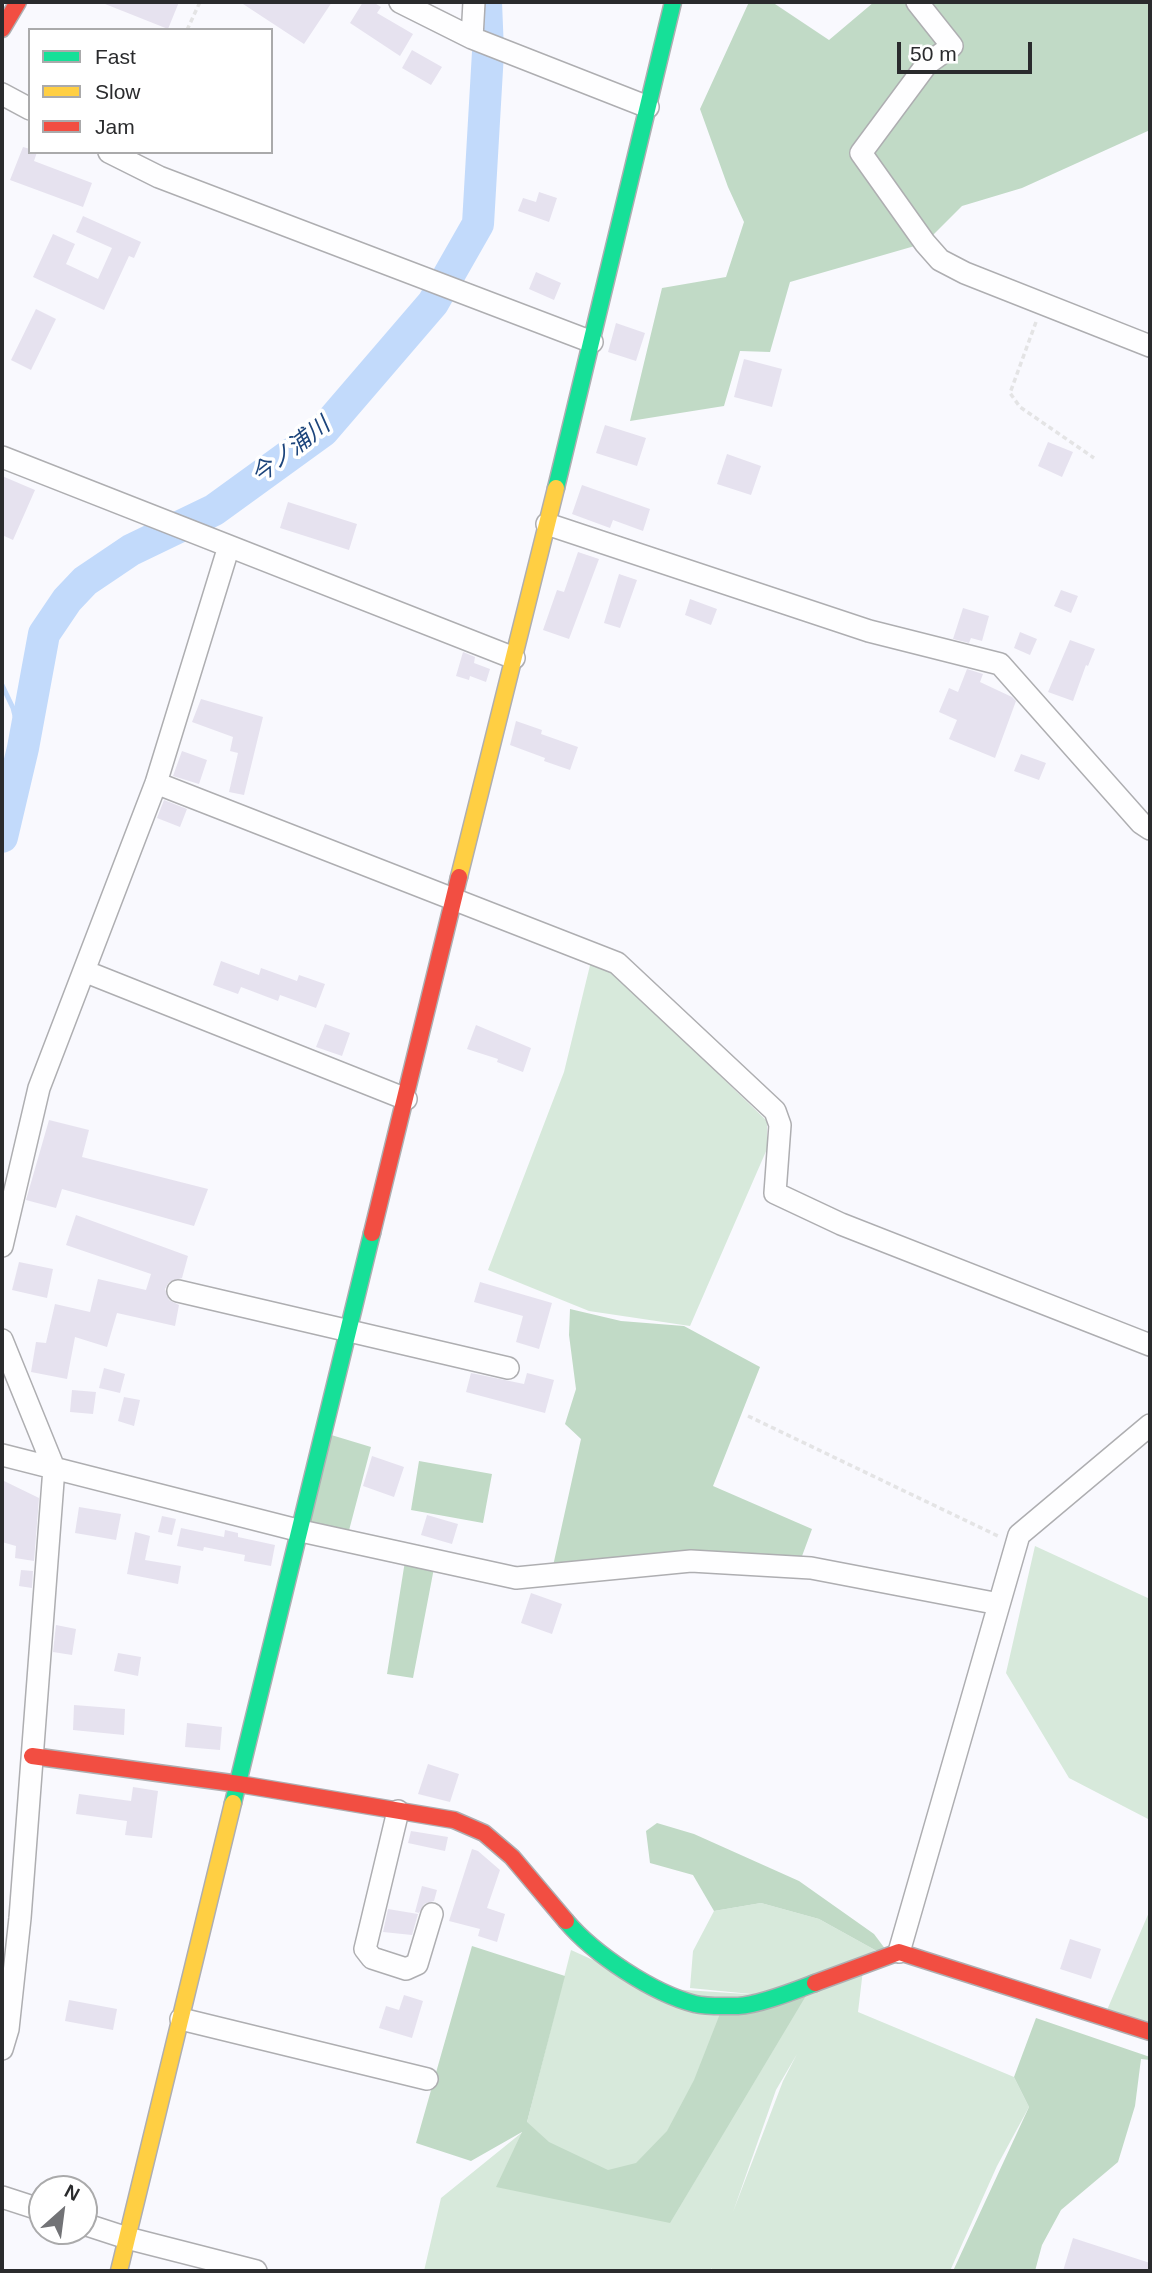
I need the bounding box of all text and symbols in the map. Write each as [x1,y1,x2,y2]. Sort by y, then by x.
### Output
legend [28,28,273,154]
scale bar [900,28,1035,72]
text: 50 m [910,42,957,65]
text: Fast [95,45,136,68]
text: Slow [95,80,141,103]
text: Jam [95,115,135,138]
water label: 今ノ浦川 [246,412,336,490]
north arrow [28,2175,98,2245]
text: N [61,2180,83,2205]

